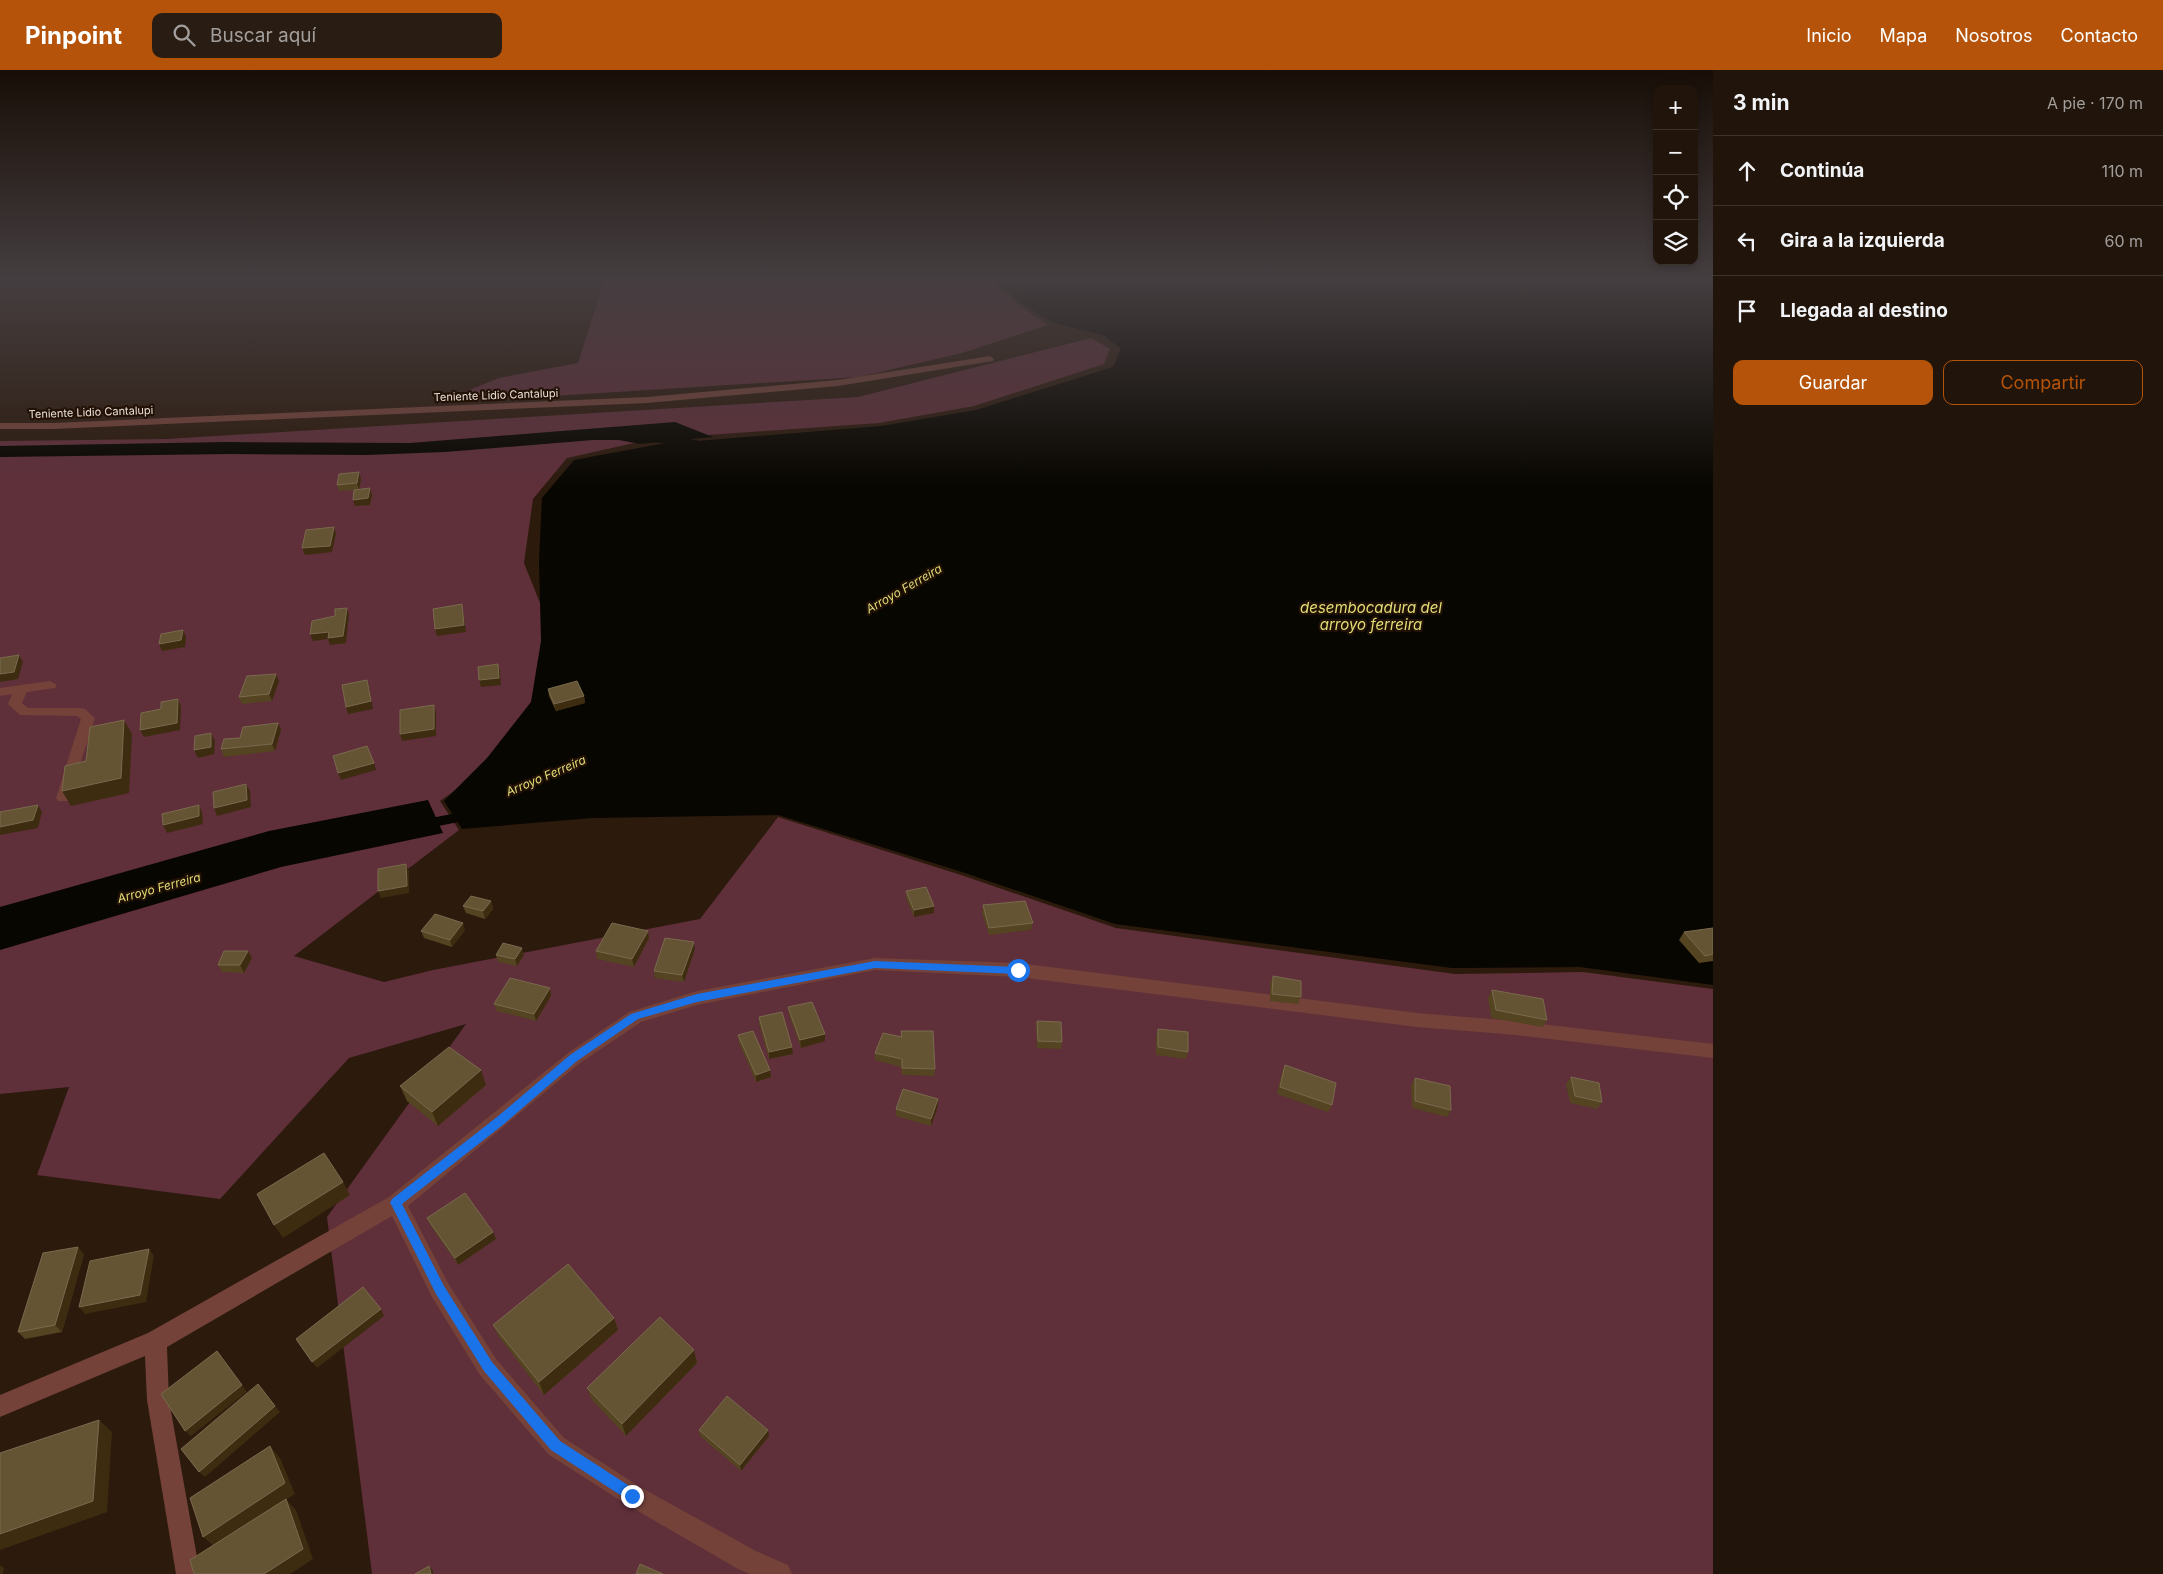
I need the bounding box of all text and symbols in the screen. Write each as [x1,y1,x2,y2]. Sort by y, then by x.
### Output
search box [152,13,502,58]
text: Pinpoint [25,21,122,50]
icon: search [170,21,198,49]
text: Buscar aquí [210,24,316,47]
text: Inicio [1806,25,1852,46]
text: Mapa [1880,25,1927,46]
text: Nosotros [1955,25,2033,46]
text: Contacto [2061,25,2138,46]
map controls [1653,85,1698,265]
button: + [1653,85,1698,130]
text: 3 min [1733,90,1789,115]
text: A pie · 170 m [2047,93,2143,113]
button: − [1653,130,1698,175]
icon: ahead [1733,157,1761,185]
text: Continúa [1780,159,1864,182]
text: 110 m [2101,161,2143,181]
button: locate [1653,175,1698,220]
button: layers [1653,220,1698,265]
icon: left [1733,227,1761,255]
text: Gira a la izquierda [1780,229,1945,252]
text: 60 m [2104,231,2143,251]
icon: arrive [1733,297,1761,325]
text: Llegada al destino [1780,299,1948,322]
button: Guardar [1733,360,1933,405]
button: Compartir [1943,360,2143,405]
street label: Teniente Lidio Cantalupi [433,386,559,404]
street label: Teniente Lidio Cantalupi [28,403,154,421]
water label: Arroyo Ferreira [862,561,944,617]
water label: desembocadura del arroyo ferreira [1300,598,1442,634]
water label: Arroyo Ferreira [503,752,588,800]
water label: Arroyo Ferreira [115,869,202,906]
route start [1007,959,1030,982]
route end [621,1485,644,1508]

